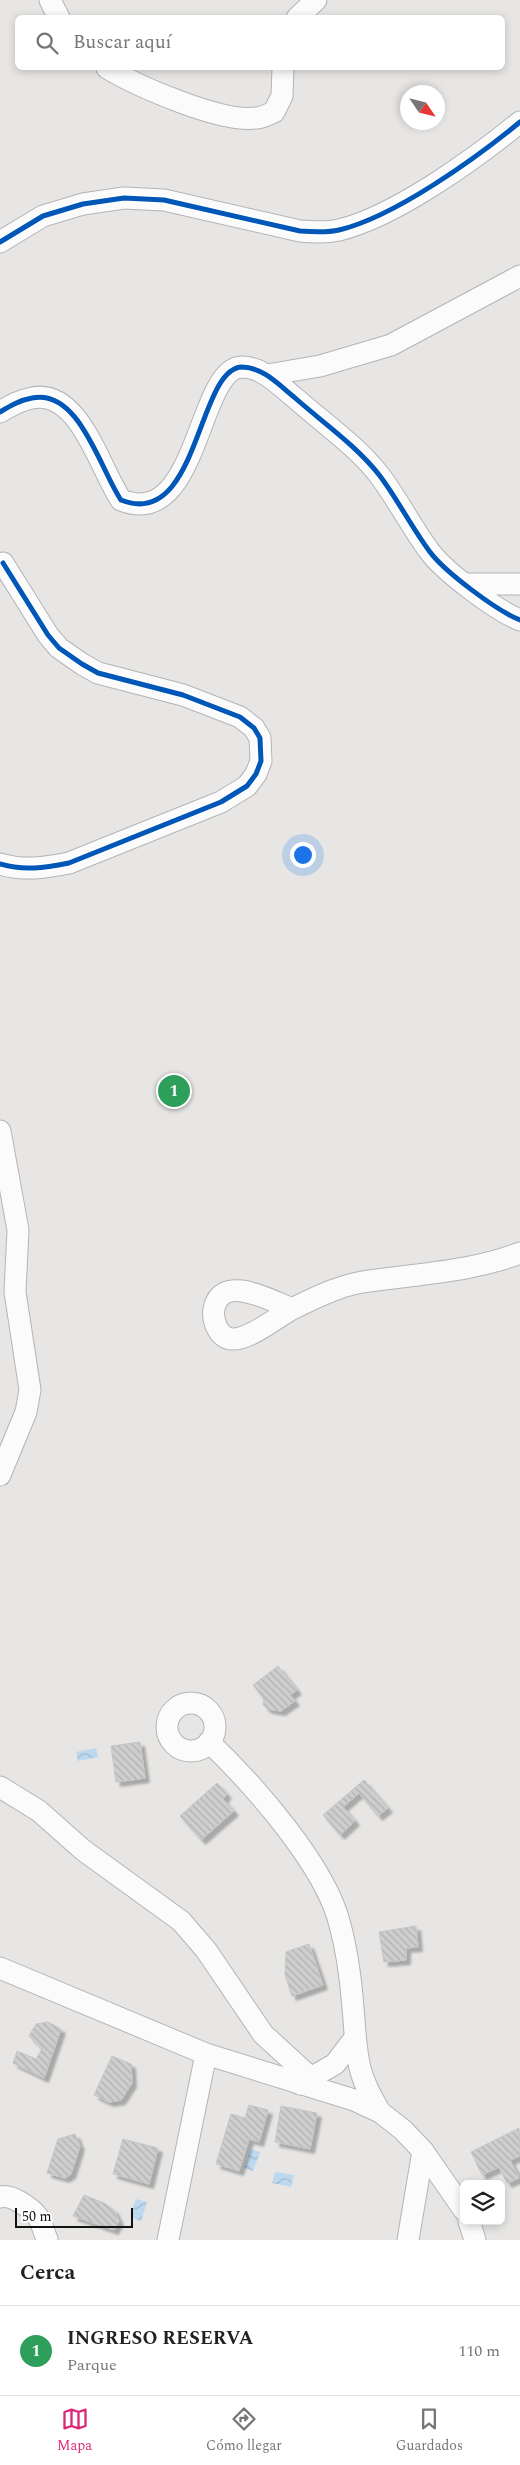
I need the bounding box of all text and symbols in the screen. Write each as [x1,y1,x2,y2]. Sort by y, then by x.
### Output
search box [15,15,505,70]
text: Buscar aquí [73,28,172,57]
icon: search [33,29,61,57]
north arrow [400,85,445,130]
your location [290,842,316,868]
pin: 1 [158,1072,190,1110]
map controls [460,2180,505,2225]
button: layers [460,2180,505,2225]
scale bar [15,2205,132,2228]
text: 50 m [22,2206,52,2227]
text: Cerca [20,2257,75,2289]
text: INGRESO RESERVA [67,2324,254,2353]
text: 1 [32,2339,40,2363]
text: 110 m [458,2339,500,2363]
text: Parque [67,2353,117,2377]
tab: Mapa [57,2405,92,2456]
tab: Cómo llegar [206,2405,282,2456]
tab: Guardados [396,2405,463,2456]

